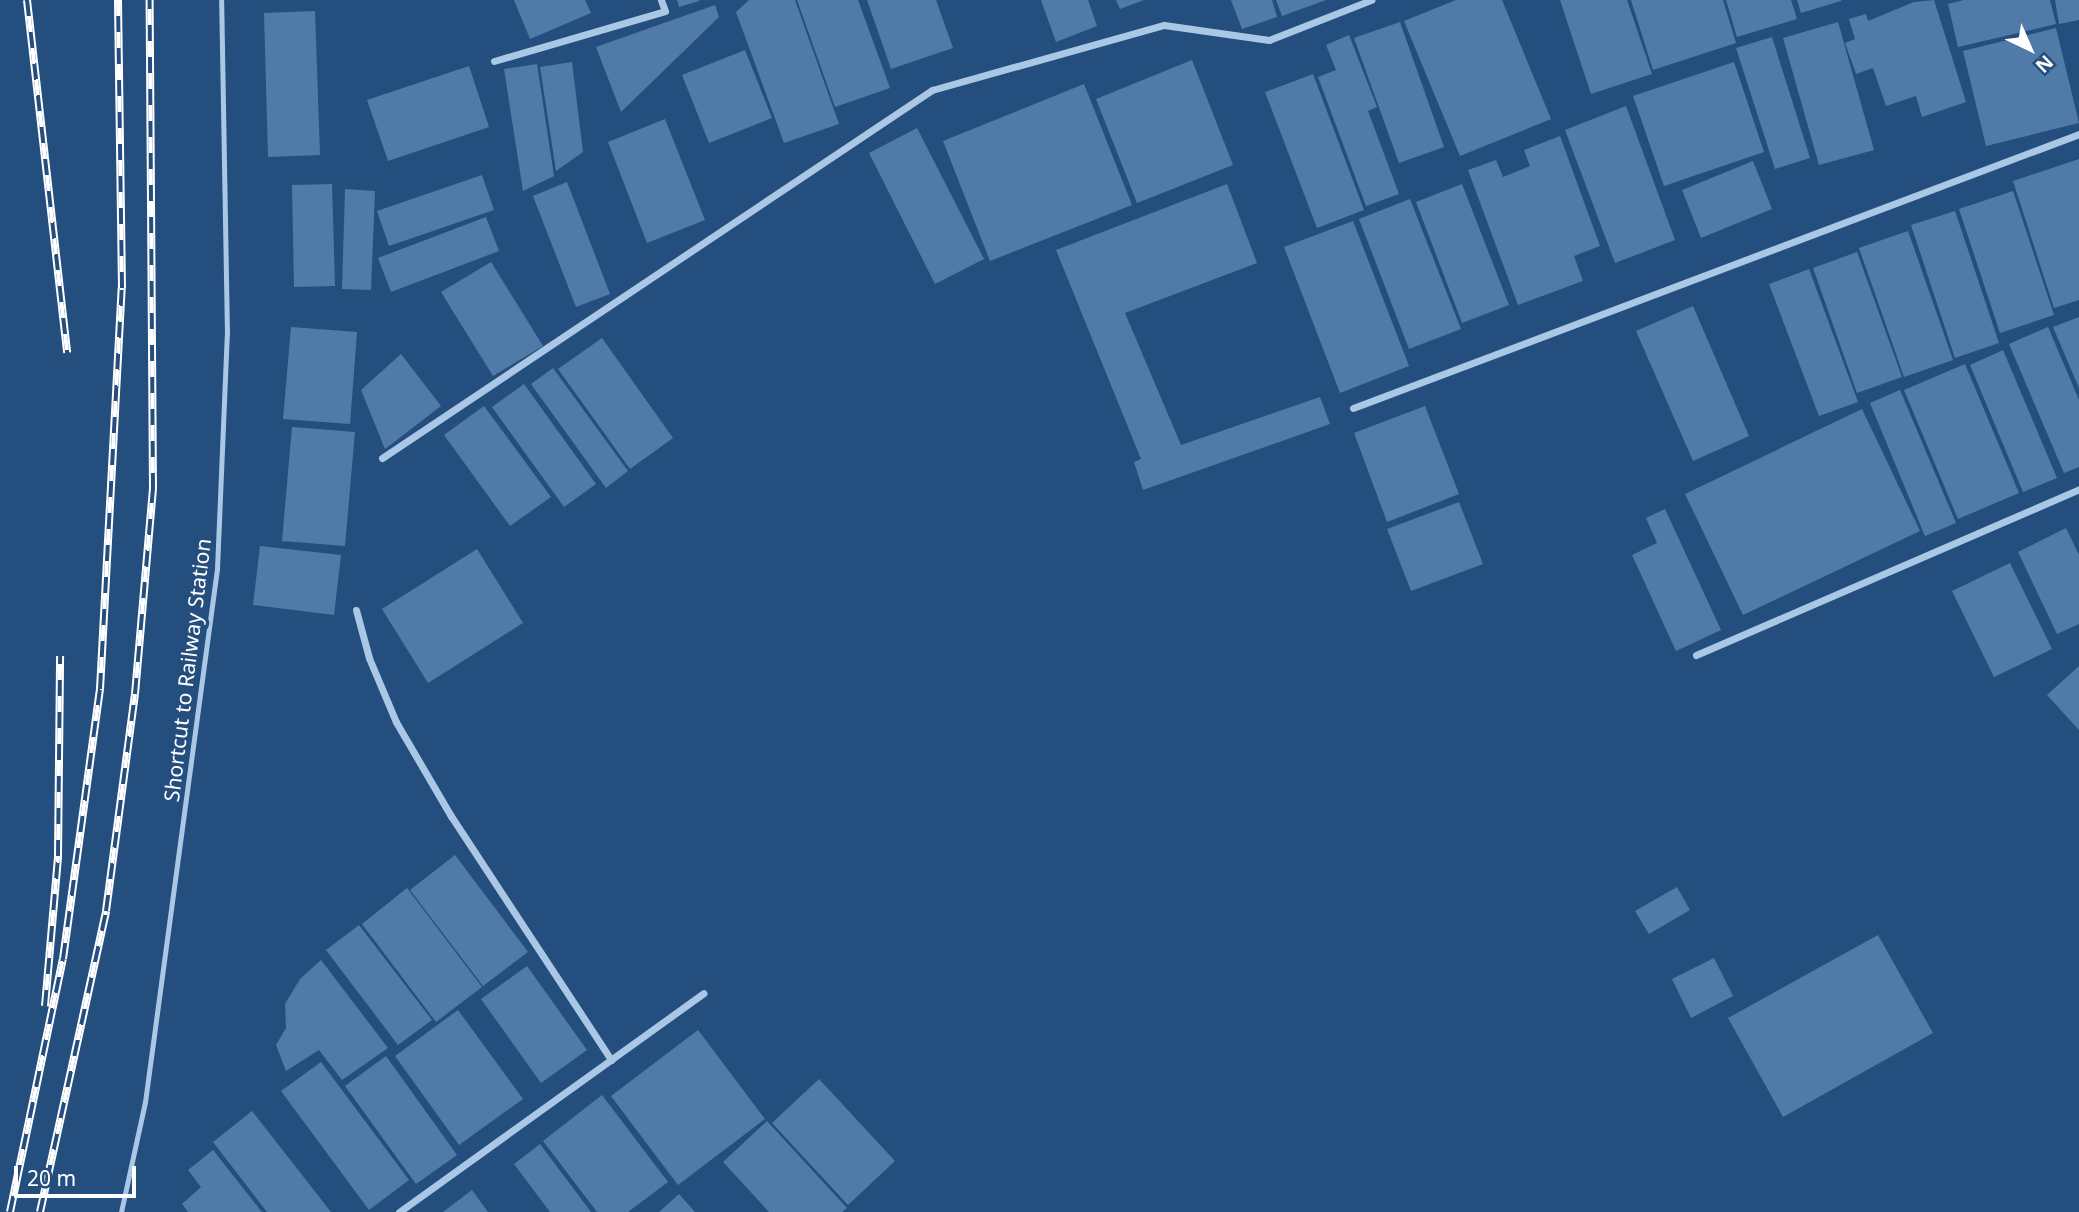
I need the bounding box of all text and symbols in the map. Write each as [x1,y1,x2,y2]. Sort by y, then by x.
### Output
north arrow [1995,14,2065,84]
text: N [2030,49,2059,79]
street label: Shortcut to Railway Station [158,537,216,803]
scale bar [18,1152,140,1196]
text: 20 m [27,1164,76,1192]

